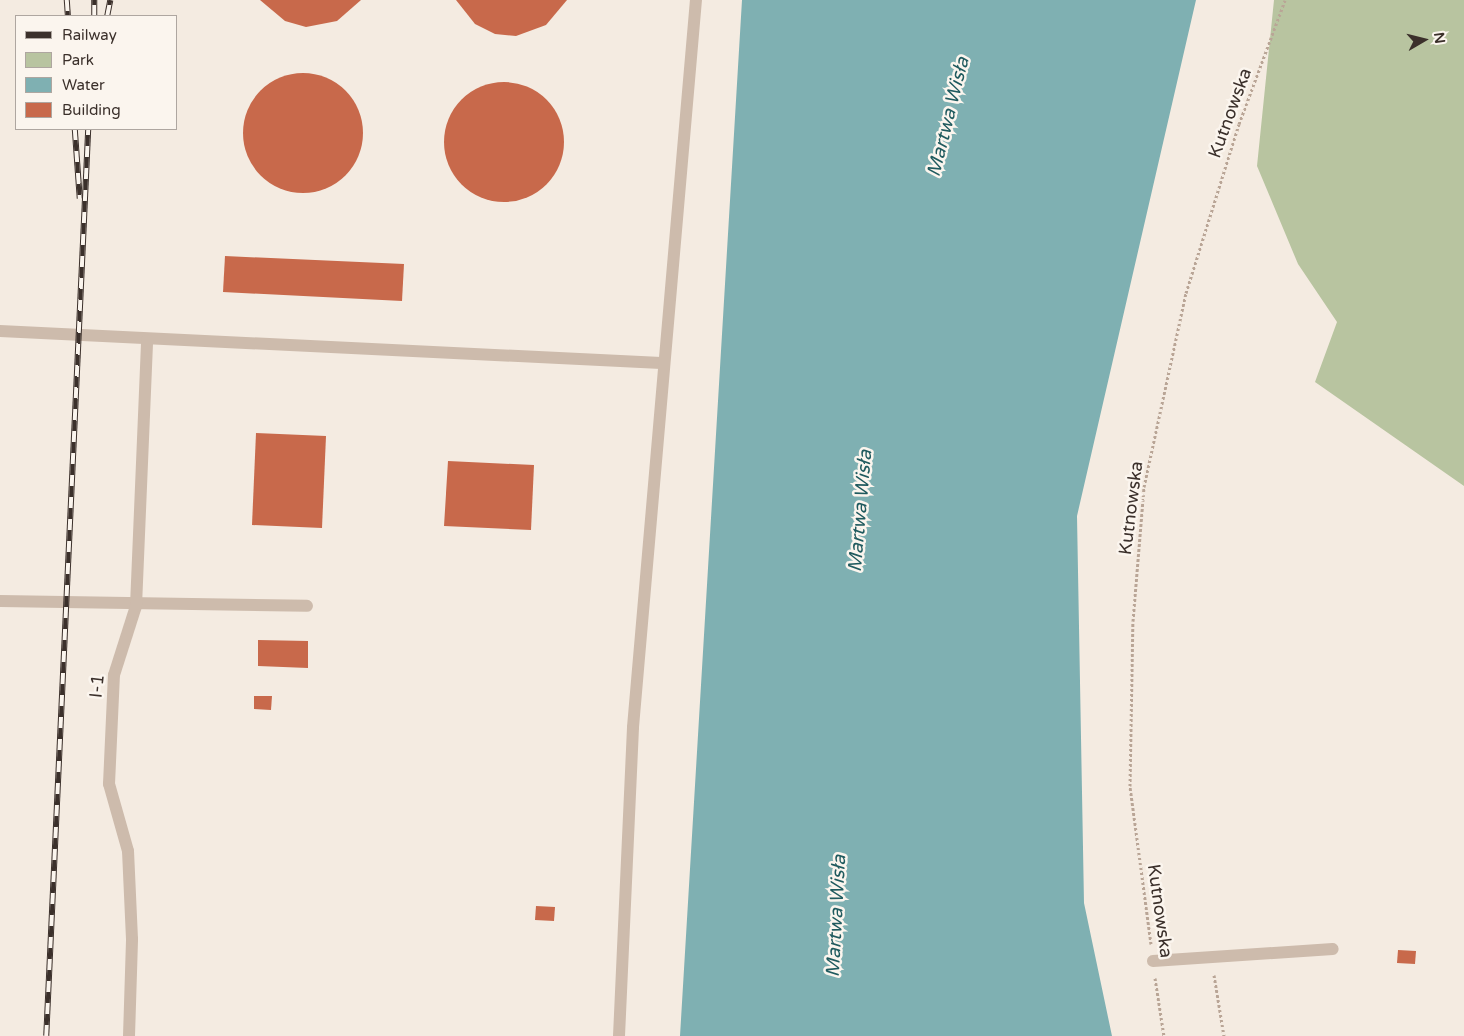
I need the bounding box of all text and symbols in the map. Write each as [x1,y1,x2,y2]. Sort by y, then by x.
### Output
legend [15,15,178,130]
north arrow [1399,15,1449,65]
text: Railway [62,26,117,44]
text: N [1430,31,1449,45]
text: Park [62,51,94,69]
water label: Martwa Wisła [923,55,975,179]
street label: Kutnowska [1204,65,1256,161]
text: Water [62,76,105,94]
text: Building [62,101,121,119]
water label: Martwa Wisła [844,449,878,573]
street label: Kutnowska [1115,460,1147,556]
street label: I-1 [85,673,109,699]
water label: Martwa Wisła [822,854,852,978]
street label: Kutnowska [1143,863,1177,959]

